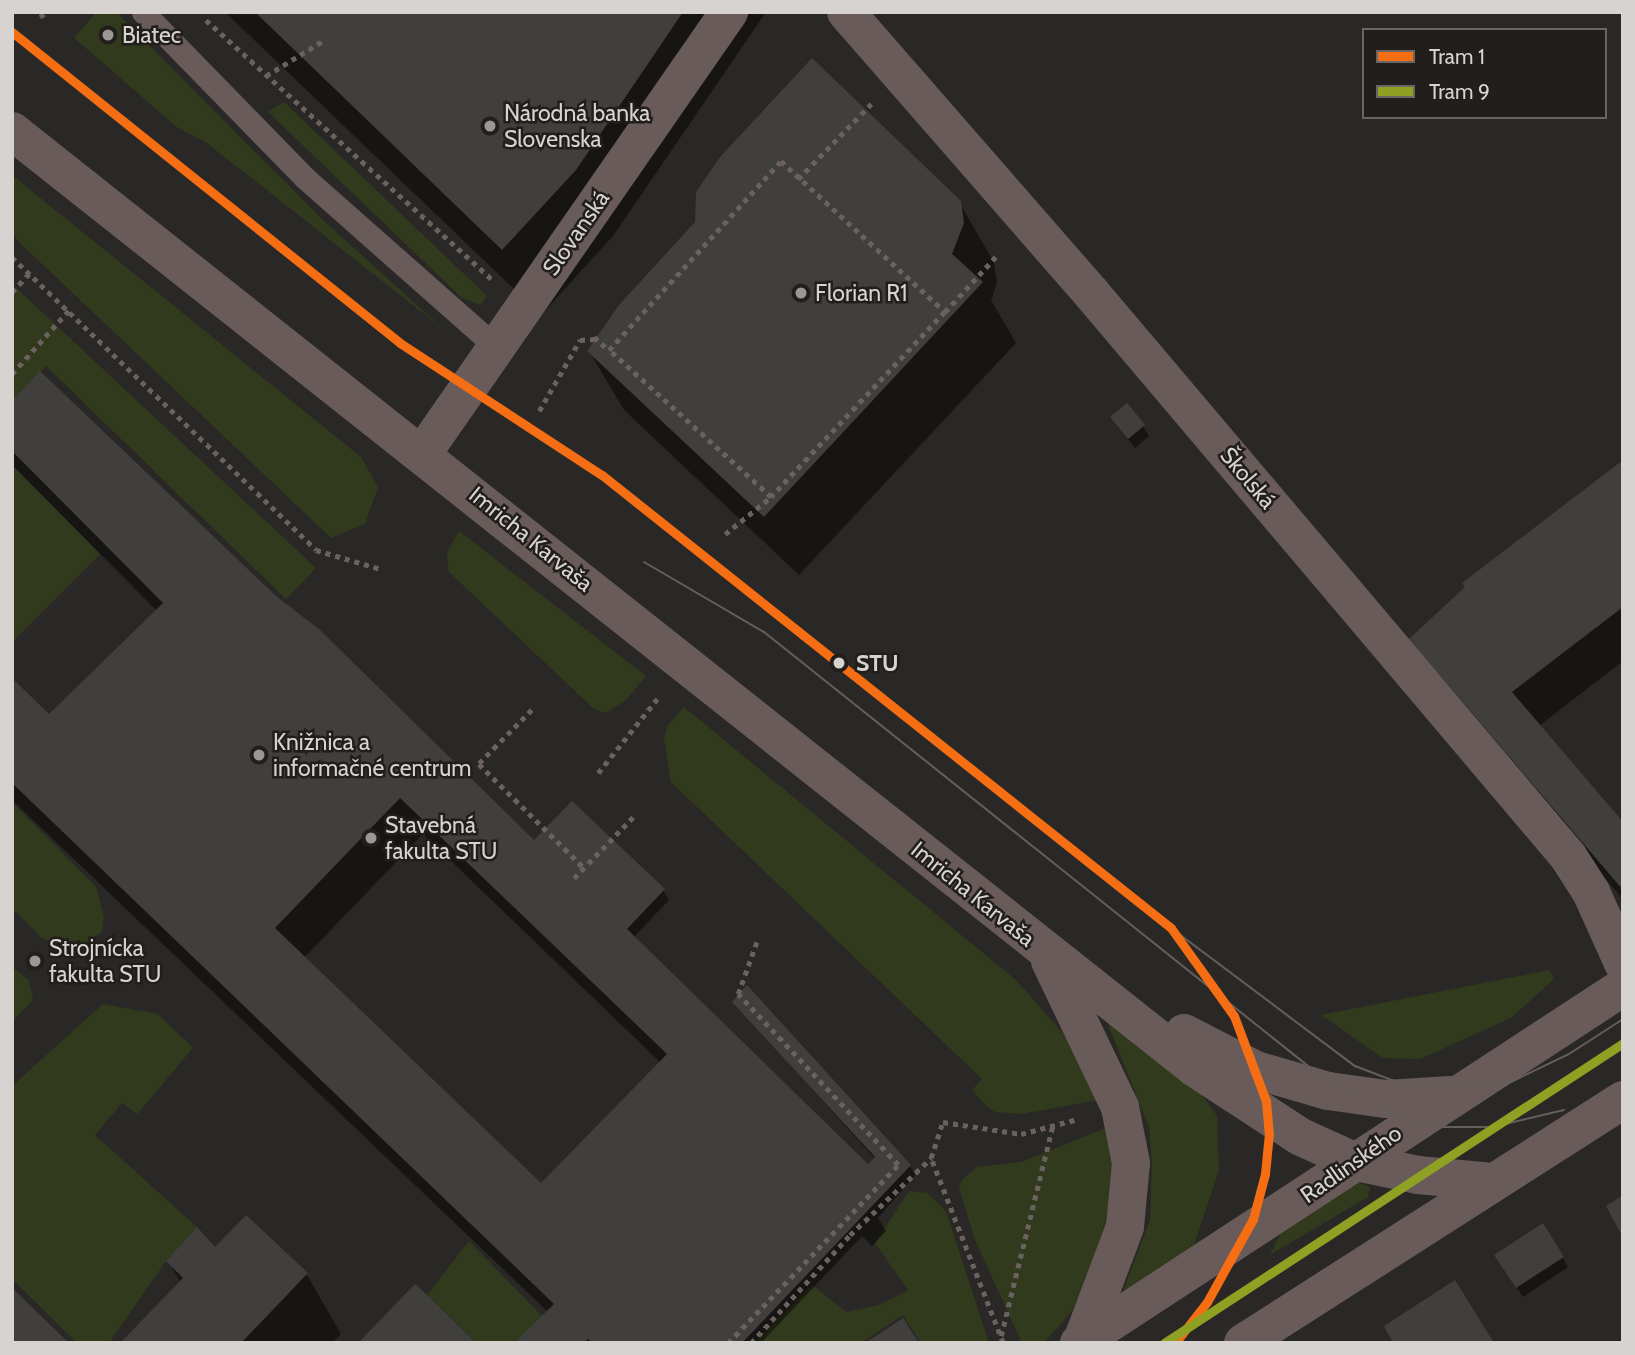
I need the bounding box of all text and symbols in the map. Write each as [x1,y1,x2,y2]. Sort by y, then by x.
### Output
place label: Biatec [122,21,181,49]
marker: Biatec [100,27,116,43]
legend [1362,28,1607,119]
text: Tram 1 [1429,44,1485,69]
text: Tram 9 [1429,79,1490,104]
place label: Národná banka Slovenska [504,99,650,153]
marker: Národná banka Slovenska [482,118,498,134]
street label: Slovanská [537,185,615,281]
place label: Florian R1 [815,279,908,307]
marker: Florian R1 [793,285,809,301]
street label: Školská [1214,442,1282,514]
street label: Imricha Karvaša [464,481,598,597]
place label: STU [856,649,899,677]
marker: STU [828,652,850,674]
place label: Knižnica a informačné centrum [273,728,471,782]
marker: Knižnica a informačné centrum [251,747,267,763]
place label: Stavebná fakulta STU [385,811,498,865]
marker: Stavebná fakulta STU [363,830,379,846]
street label: Imricha Karvaša [906,836,1040,952]
place label: Strojnícka fakulta STU [49,934,162,988]
marker: Strojnícka fakulta STU [27,953,43,969]
street label: Radlinského [1295,1119,1407,1209]

